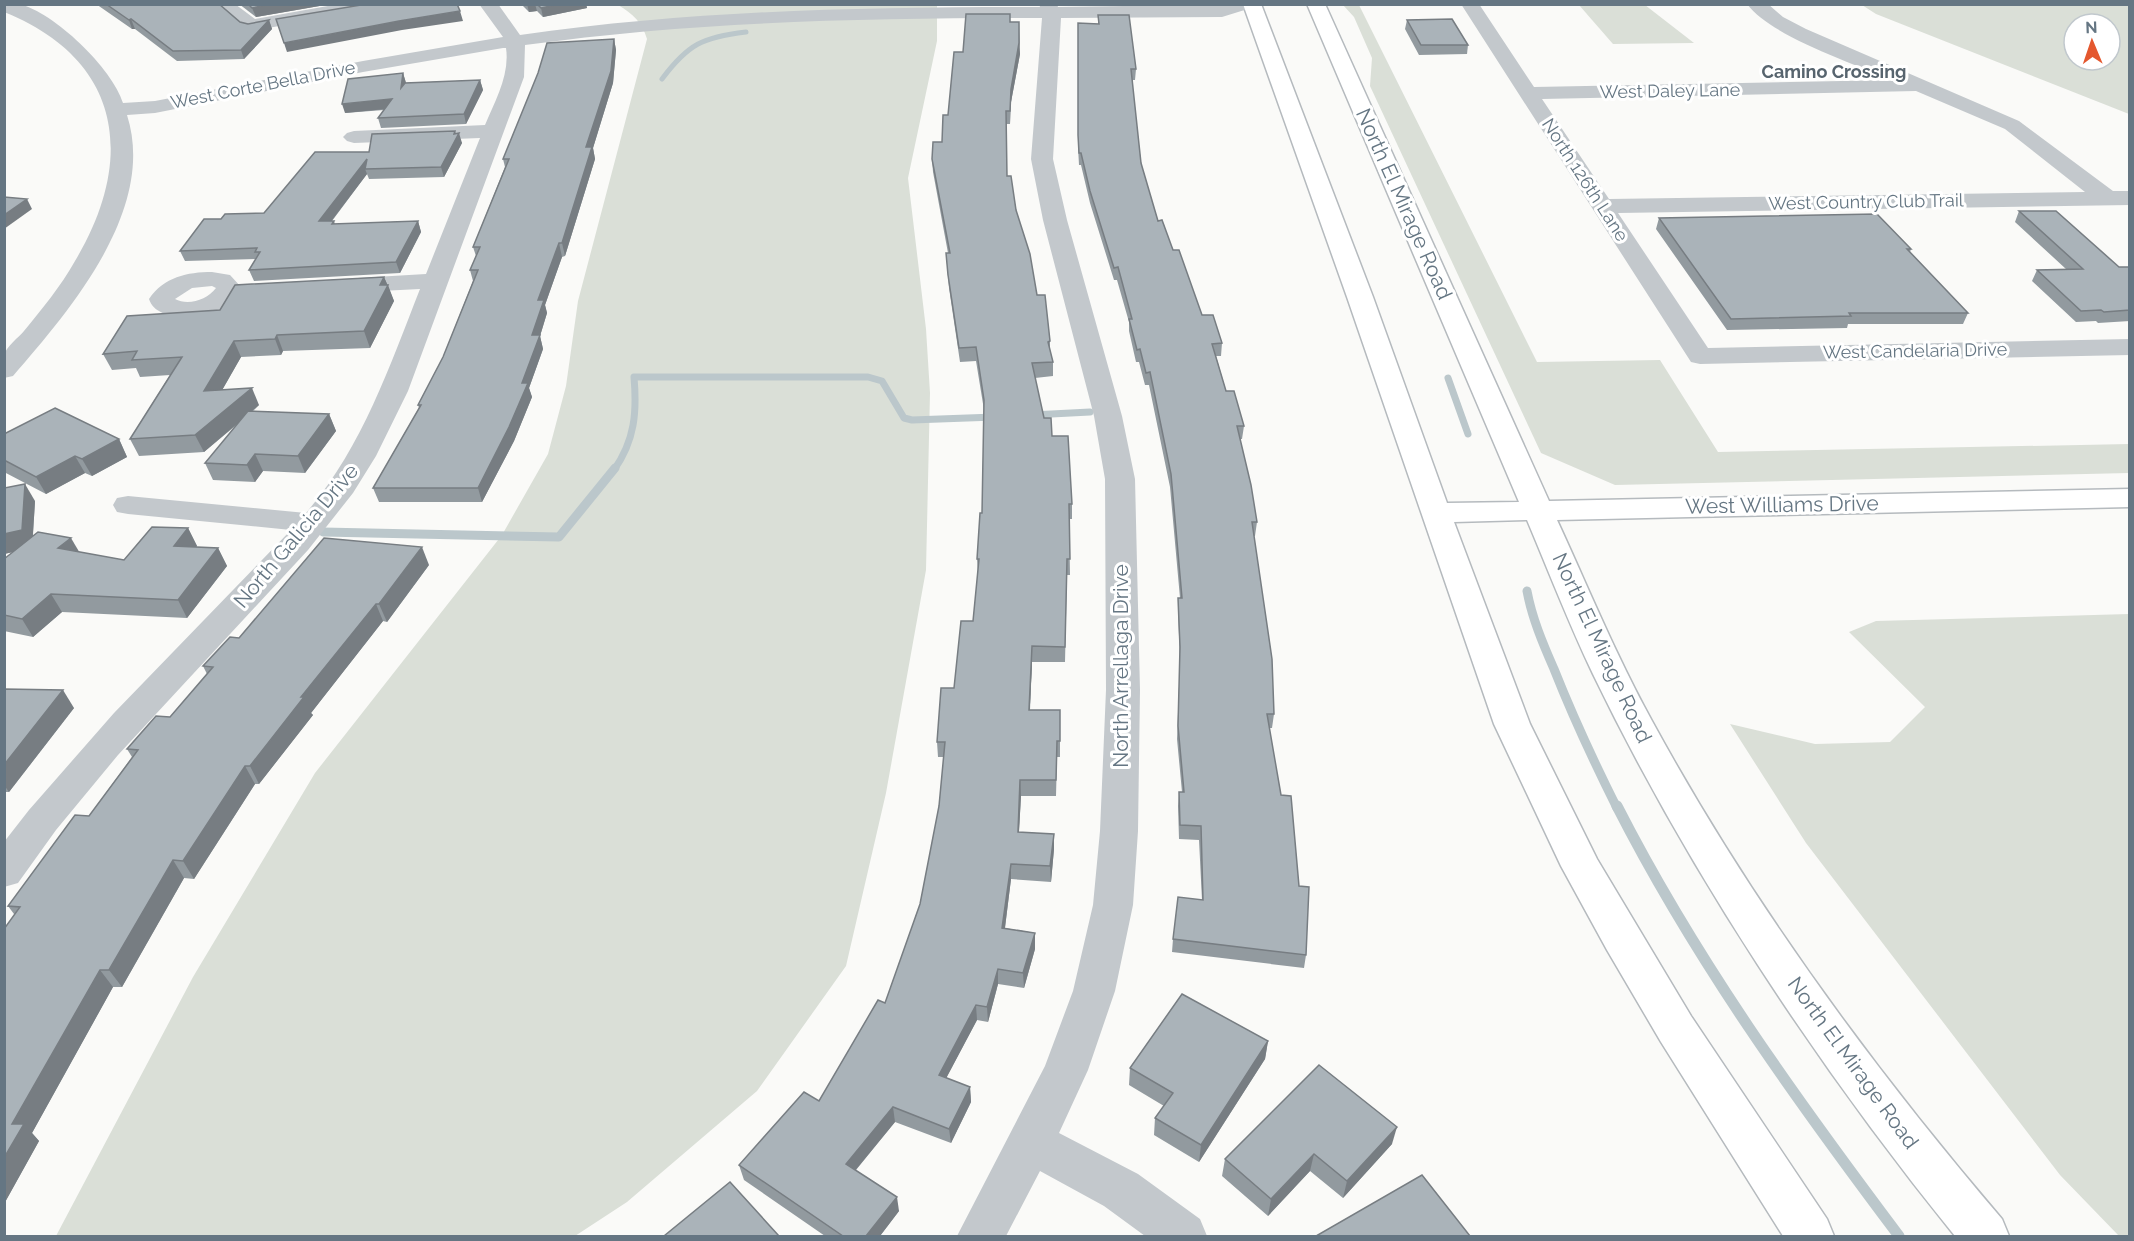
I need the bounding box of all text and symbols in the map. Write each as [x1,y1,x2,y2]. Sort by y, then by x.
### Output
north arrow [2062,12,2122,72]
text: N [2085,18,2098,37]
street label: West Corte Bella Drive [169,56,357,113]
district label: Camino Crossing [1762,61,1906,82]
street label: West Daley Lane [1600,79,1741,102]
street label: North El Mirage Road [1351,104,1458,303]
street label: North 126th Lane [1538,114,1633,245]
street label: West Country Club Trail [1768,189,1964,214]
street label: West Candelaria Drive [1823,338,2008,363]
street label: North Galicia Drive [228,459,363,613]
street label: West Williams Drive [1685,490,1879,519]
street label: North El Mirage Road [1547,549,1657,747]
street label: North Arrellaga Drive [1108,564,1133,768]
street label: North El Mirage Road [1783,972,1924,1154]

